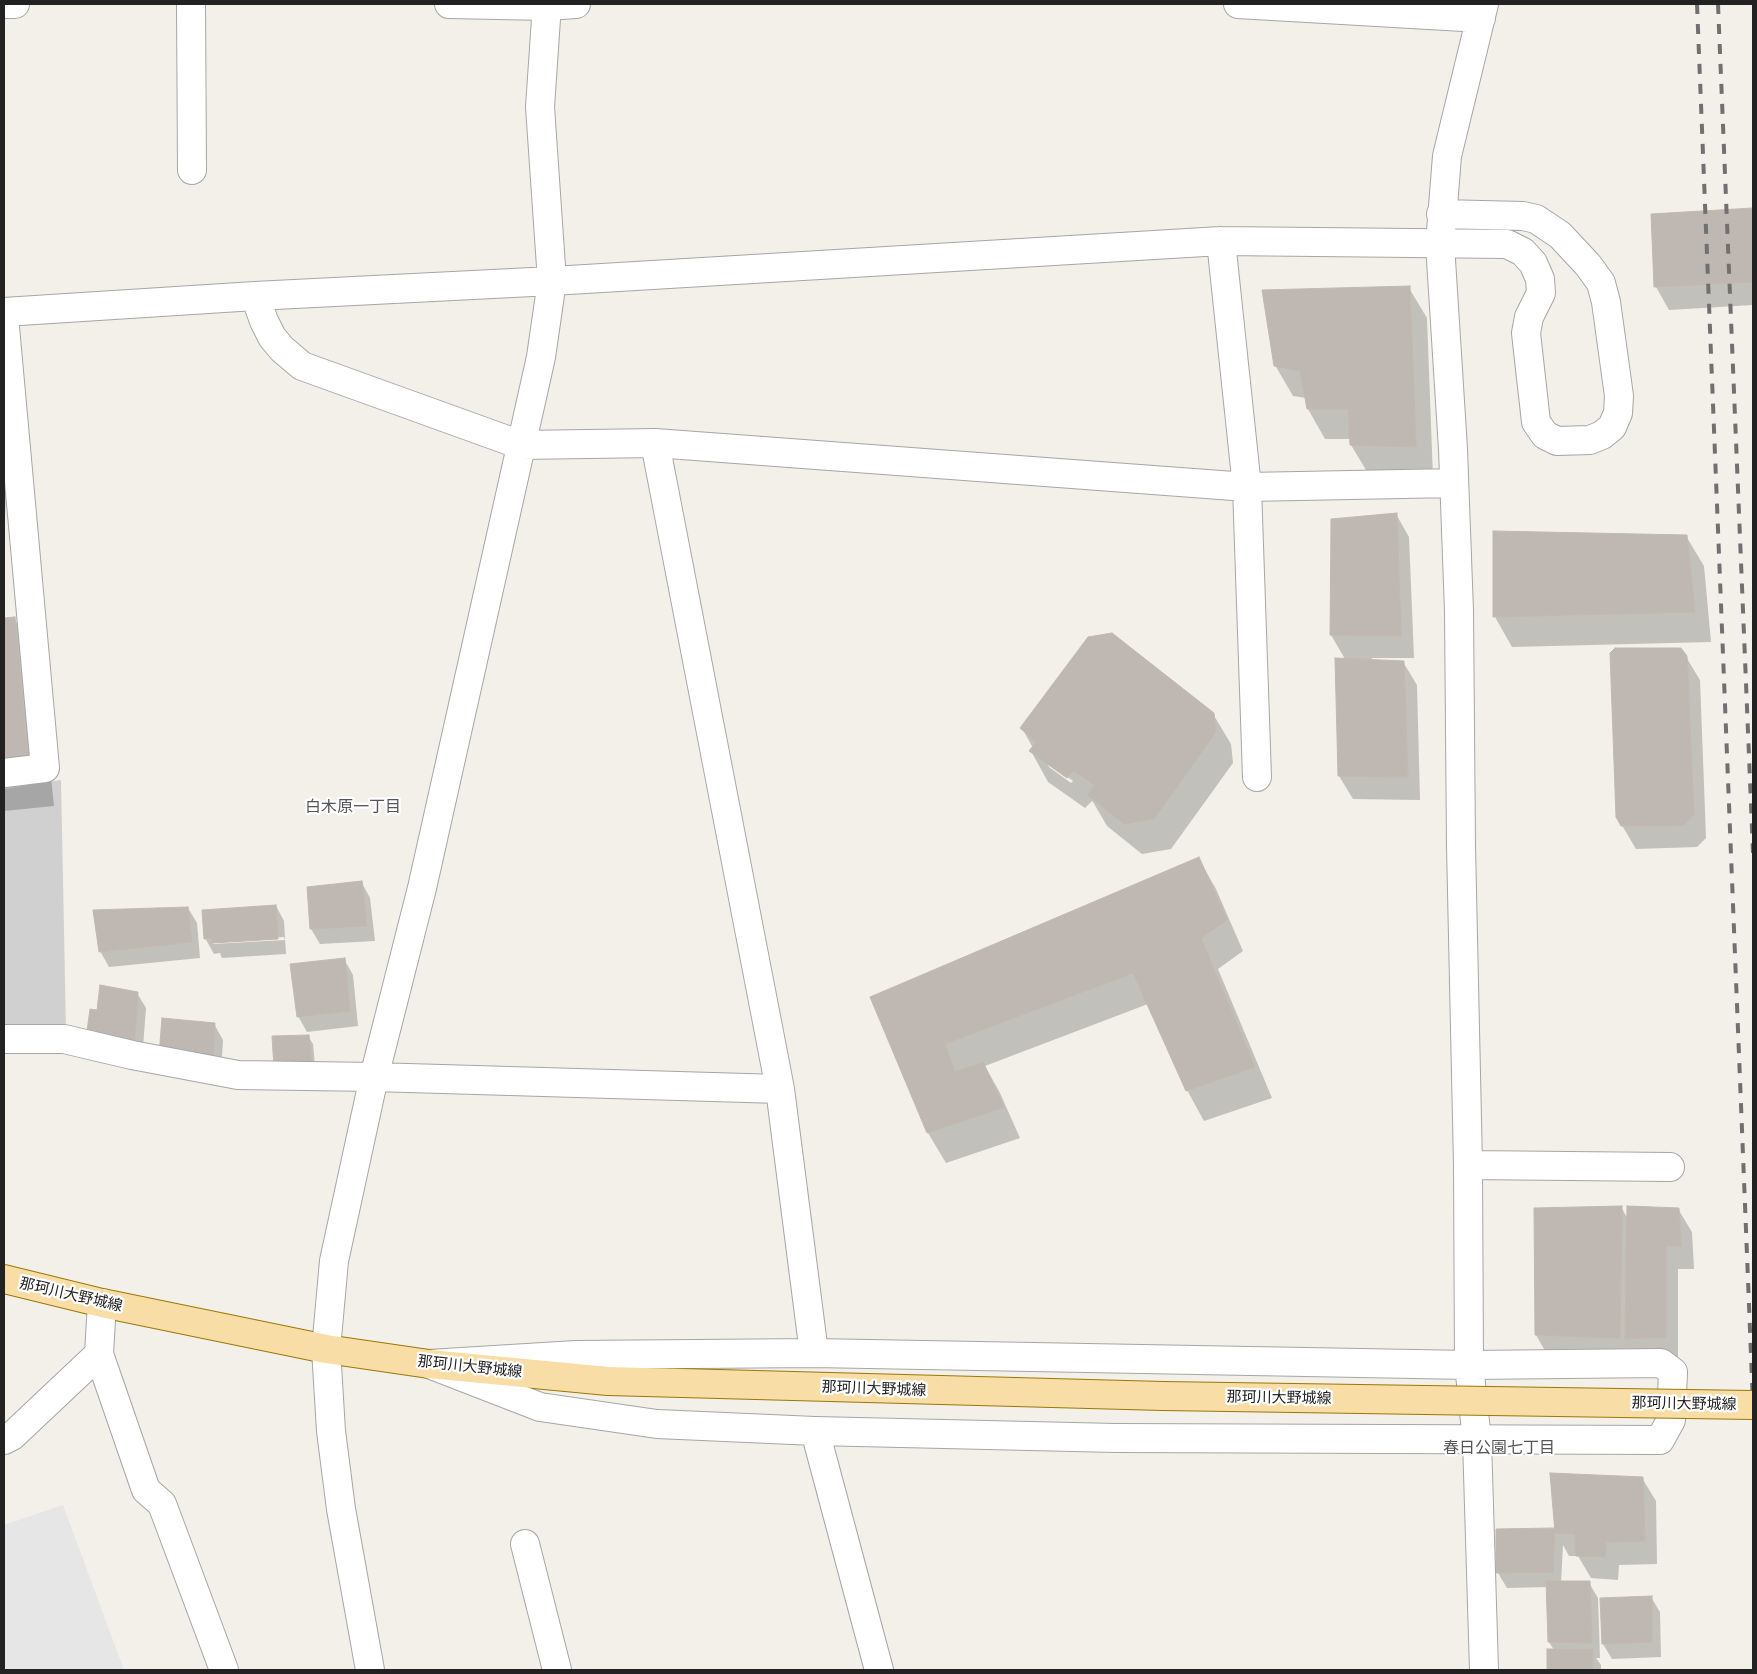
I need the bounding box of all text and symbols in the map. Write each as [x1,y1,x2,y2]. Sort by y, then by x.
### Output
district label: 白木原一丁目 [305,797,401,817]
street label: 那珂川大野城線 [18,1274,124,1316]
street label: 那珂川大野城線 [417,1353,523,1381]
street label: 那珂川大野城線 [821,1378,927,1400]
street label: 那珂川大野城線 [1226,1388,1332,1408]
street label: 那珂川大野城線 [1631,1394,1737,1414]
district label: 春日公園七丁目 [1443,1438,1555,1458]

